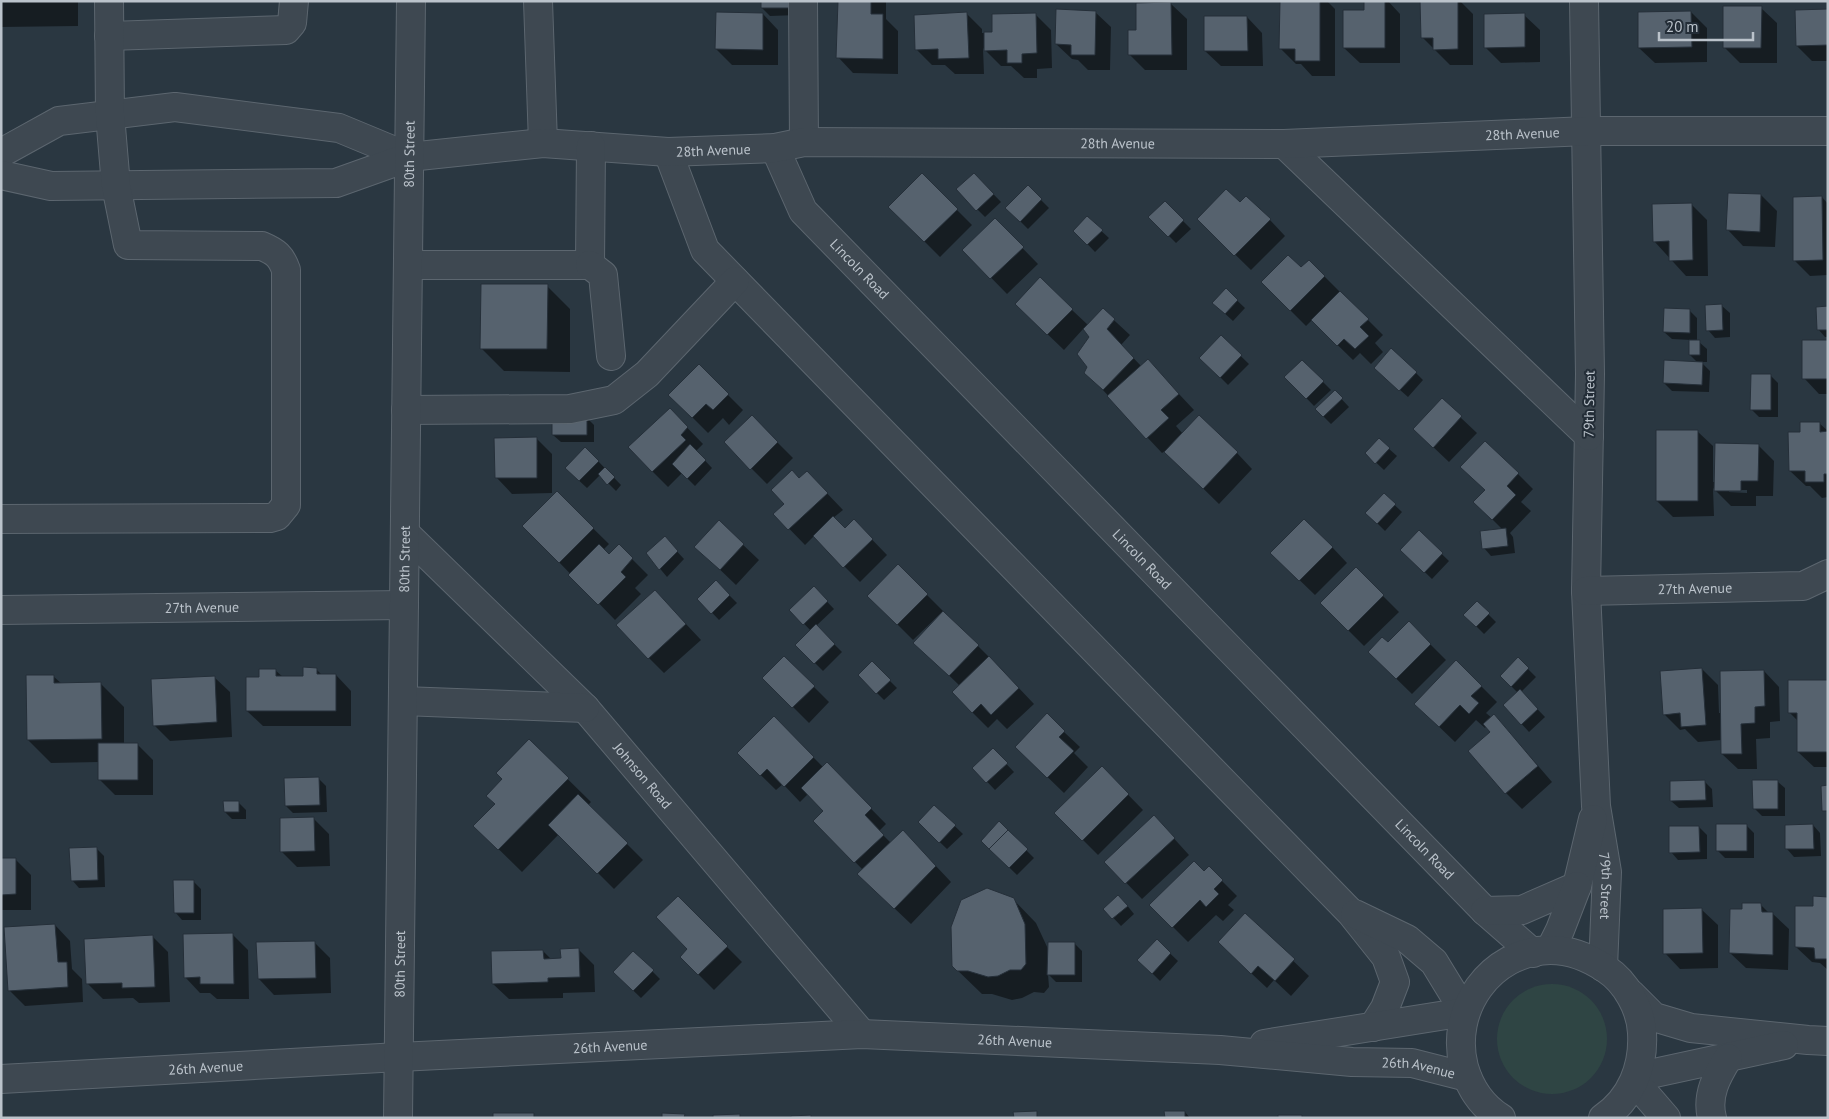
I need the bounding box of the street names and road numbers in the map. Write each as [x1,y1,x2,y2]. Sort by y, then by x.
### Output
street label: 80th Street [400,120,419,188]
street label: 28th Avenue [1485,123,1560,144]
street label: 28th Avenue [1080,134,1155,152]
street label: 28th Avenue [676,140,751,161]
street label: Lincoln Road [826,235,893,303]
street label: 79th Street [1579,370,1599,438]
street label: 80th Street [395,525,414,593]
street label: Lincoln Road [1109,525,1176,593]
street label: 27th Avenue [1658,579,1732,598]
street label: 27th Avenue [165,598,239,617]
street label: Johnson Road [609,738,676,813]
street label: Lincoln Road [1391,815,1458,883]
street label: 79th Street [1595,851,1616,920]
street label: 80th Street [390,930,409,998]
street label: 26th Avenue [977,1030,1052,1051]
street label: 26th Avenue [572,1036,648,1057]
street label: 26th Avenue [1381,1053,1457,1083]
street label: 26th Avenue [168,1057,244,1079]

